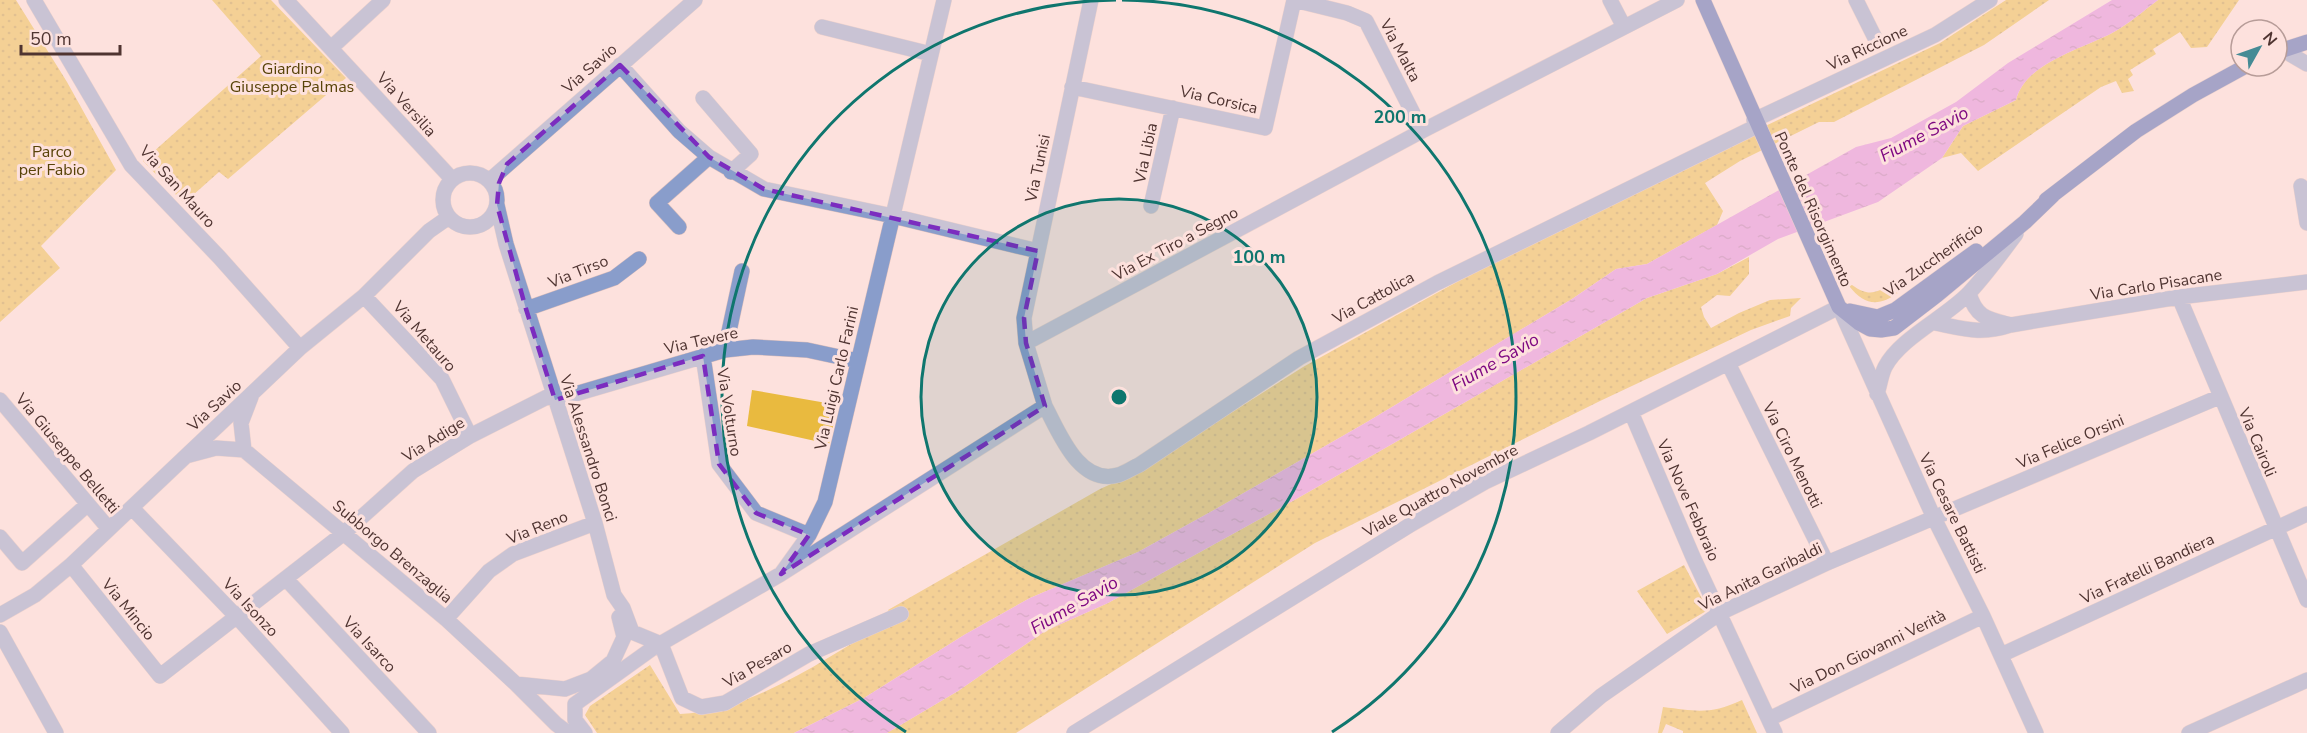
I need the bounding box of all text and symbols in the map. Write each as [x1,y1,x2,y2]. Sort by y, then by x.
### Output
street label: Via Malta [1374,14,1426,86]
scale bar [21,18,120,56]
north arrow [2229,18,2289,78]
street label: Via Riccione [1823,20,1911,77]
text: 50 m [30,27,72,51]
text: N [2257,27,2282,51]
street label: Via Savio [557,39,622,100]
park label: Giardino Giuseppe Palmas [230,58,354,98]
street label: Via Versilia [371,67,441,142]
street label: Via Corsica [1177,80,1260,120]
water label: Fiume Savio [1875,100,1973,168]
text: 200 m [1373,105,1427,129]
street label: Via Libia [1129,121,1163,186]
street label: Ponte del Risorgimento [1769,128,1857,291]
street label: Via Tunisi [1020,132,1056,205]
street label: Via San Mauro [133,140,220,233]
park label: Parco per Fabio [19,141,85,181]
street label: Via Ex Tiro a Segno [1108,201,1242,287]
street label: Via Zuccherificio [1879,217,1988,303]
text: 100 m [1232,245,1286,269]
street label: Via Tirso [544,250,612,294]
street label: Via Carlo Pisacane [2088,264,2224,306]
street label: Via Cattolica [1328,266,1418,330]
street label: Via Metauro [387,296,461,377]
street label: Via Luigi Carlo Farini [809,304,864,453]
street label: Via Tevere [661,322,740,360]
water label: Fiume Savio [1447,327,1543,397]
street label: Via Volturno [711,365,747,458]
street label: Via Alessandro Bonci [554,371,622,524]
street label: Via Savio [182,375,247,437]
centre of rings [1109,387,1129,407]
street label: Via Giuseppe Belletti [10,388,124,519]
street label: Via Ciro Menotti [1757,398,1827,512]
street label: Via Cairoli [2232,404,2281,480]
street label: Via Felice Orsini [2012,409,2128,475]
street label: Via Adige [397,412,469,468]
street label: Via Nove Febbraio [1651,435,1725,565]
street label: Viale Quattro Novembre [1358,439,1522,543]
street label: Via Cesare Battisti [1913,449,1991,577]
street label: Subborgo Brenzaglia [328,495,457,609]
street label: Via Reno [502,506,571,551]
street label: Via Fratelli Bandiera [2076,528,2218,610]
street label: Via Anita Garibaldi [1694,537,1826,617]
water label: Fiume Savio [1026,570,1122,640]
street label: Via Mincio [96,573,160,645]
street label: Via Isonzo [217,573,283,642]
street label: Via Don Giovanni Verità [1786,605,1950,700]
street label: Via Isarco [337,611,401,678]
street label: Via Pesaro [718,636,796,694]

